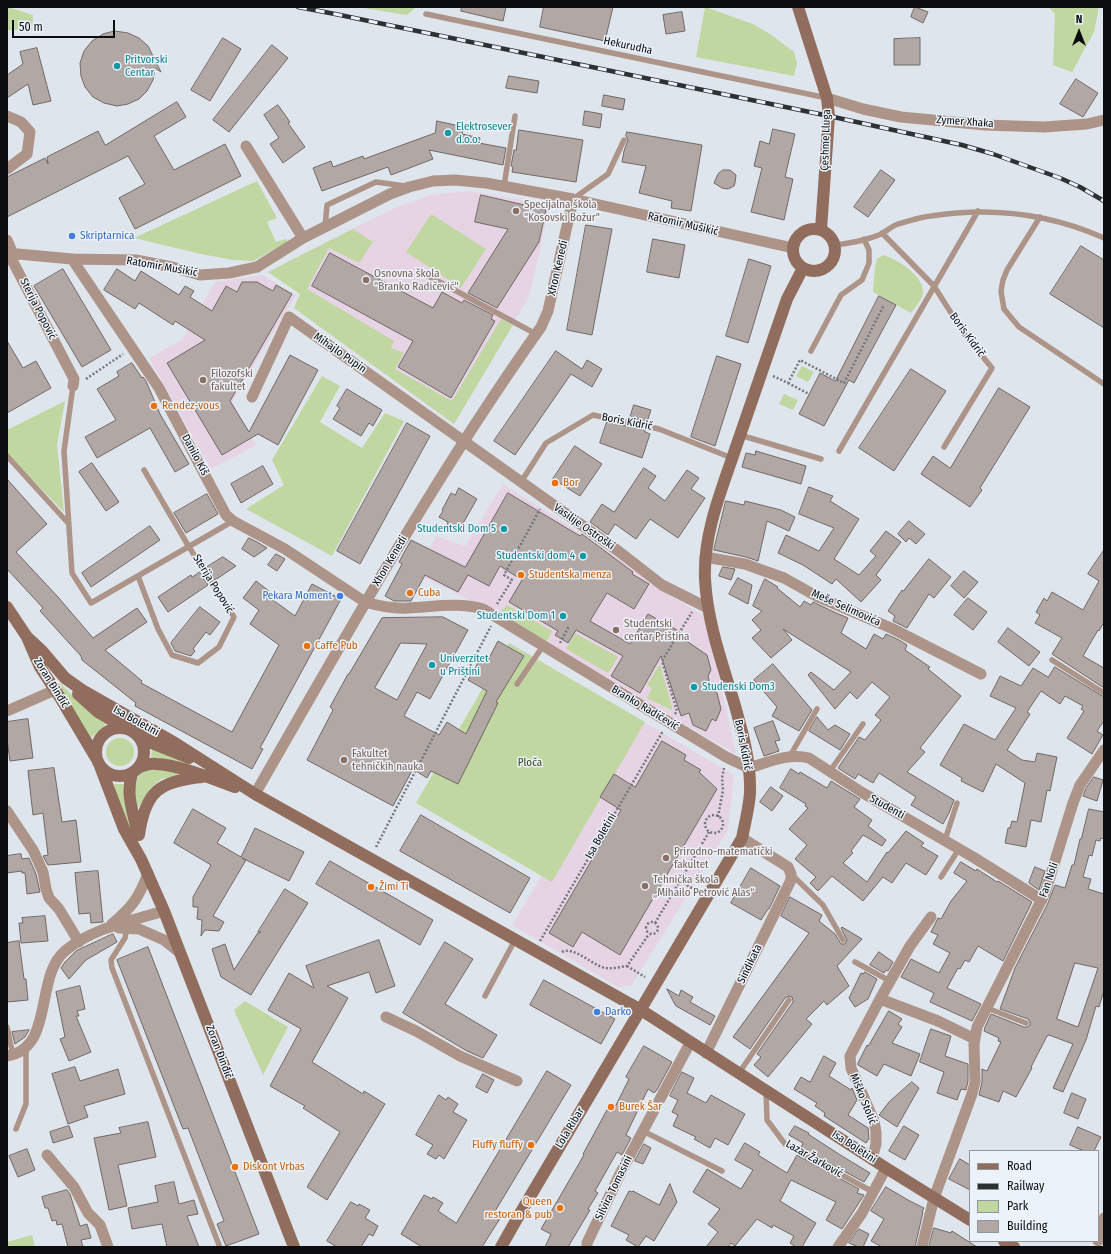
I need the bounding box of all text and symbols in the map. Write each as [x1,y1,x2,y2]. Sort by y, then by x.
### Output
scale bar [14,12,117,38]
north arrow [1059,12,1099,52]
text: N [1076,13,1082,26]
text: 50 m [19,20,43,34]
street label: Hekurudha [602,34,654,58]
place label: Pritvorski Centar [125,53,168,79]
marker: Pritvorski Centar [112,61,122,71]
street label: Çeshme Lluga [818,109,834,171]
street label: Zymer Xhaka [936,113,994,131]
place label: Elektrosever d.o.o. [456,120,512,146]
marker: Elektrosever d.o.o. [443,128,453,138]
place label: Specijalna škola "Kosovski Božur" [524,198,600,224]
marker: Specijalna škola "Kosovski Božur" [511,206,521,216]
street label: Ratomir Mušikić [647,209,719,239]
place label: Skriptarnica [80,229,134,243]
marker: Skriptarnica [67,231,77,241]
street label: Xhon Kenedi [545,239,571,297]
street label: Ratomir Mušikić [126,254,198,280]
place label: Osnovna škola "Branko Radičević" [374,267,459,293]
marker: Osnovna škola "Branko Radičević" [361,275,371,285]
street label: Sterija Popović [17,276,59,342]
street label: Boris Kidrič [947,310,987,360]
street label: Mihajlo Pupin [311,330,369,376]
place label: Filozofski fakultet [211,367,253,393]
marker: Filozofski fakultet [198,375,208,385]
place label: Rendez-vous [162,399,219,413]
marker: Rendez-vous [149,401,159,411]
street label: Boris Kidrič [600,411,654,433]
street label: Danilo Kiš [179,432,211,478]
place label: Bor [563,476,579,490]
marker: Bor [550,478,560,488]
street label: Vasilije Ostroški [551,501,617,553]
place label: Studentski Dom 5 [417,522,496,536]
marker: Studentski Dom 5 [499,524,509,534]
street label: Xhon Kenedi [370,533,410,589]
place label: Studentski dom 4 [496,549,575,563]
marker: Studentski dom 4 [578,551,588,561]
street label: Sterija Popović [190,552,236,616]
place label: Studentska menza [529,568,611,582]
marker: Studentska menza [516,570,526,580]
place label: Cuba [418,586,440,600]
street label: Meše Selimovića [809,587,883,629]
marker: Cuba [405,588,415,598]
place label: Pekara Moment [262,589,332,603]
marker: Pekara Moment [335,591,345,601]
place label: Studentski Dom 1 [477,609,555,623]
marker: Studentski Dom 1 [558,611,568,621]
place label: Studentski centar Priština [624,617,689,643]
marker: Studentski centar Priština [611,625,621,635]
place label: Caffe Pub [315,639,358,653]
marker: Caffe Pub [302,641,312,651]
place label: Univerzitet u Prištini [440,652,489,678]
street label: Zoran Đinđič [30,656,72,710]
marker: Univerzitet u Prištini [427,660,437,670]
place label: Studenski Dom3 [702,680,775,694]
marker: Studenski Dom3 [689,682,699,692]
street label: Branko Radičević [609,683,681,733]
street label: Isa Boletini [111,703,161,739]
street label: Boris Kidrič [732,718,754,772]
place label: Fakultet tehničkih nauka [352,747,424,773]
marker: Fakultet tehničkih nauka [339,755,349,765]
park label: Ploča [518,756,542,770]
street label: Studenti [867,792,907,822]
street label: Isa Boletini [583,811,619,861]
place label: Prirodno-matematički fakultet [674,845,773,871]
marker: Prirodno-matematički fakultet [661,853,671,863]
street label: Fan Noli [1037,861,1061,899]
place label: Tehnička škola „Mihailo Petrović Alas“ [653,873,754,899]
place label: Žimi Ti [379,880,409,894]
marker: Tehnička škola „Mihailo Petrović Alas“ [640,881,650,891]
marker: Žimi Ti [366,882,376,892]
street label: Sindikata [735,942,765,986]
place label: Darko [605,1005,631,1019]
marker: Darko [592,1007,602,1017]
street label: Zoran Đinđič [203,1023,235,1081]
street label: Miško Stolić [847,1072,879,1126]
place label: Burek Šar [619,1100,662,1114]
marker: Burek Šar [606,1102,616,1112]
street label: Lola Ribar [553,1105,587,1151]
street label: Isa Boletini [829,1128,879,1166]
street label: Lazar Žarković [783,1137,845,1181]
place label: Fluffy fluffy [472,1138,523,1152]
marker: Fluffy fluffy [526,1140,536,1150]
legend [969,1150,1099,1242]
street label: Silvira Tomasini [593,1154,635,1222]
text: Road [1007,1159,1032,1173]
place label: Diskont Vrbas [243,1160,305,1174]
marker: Diskont Vrbas [230,1162,240,1172]
text: Railway [1007,1179,1044,1193]
place label: Queen restoran & pub [484,1195,552,1221]
text: Park [1007,1199,1028,1213]
marker: Queen restoran & pub [555,1203,565,1213]
text: Building [1007,1219,1047,1233]

